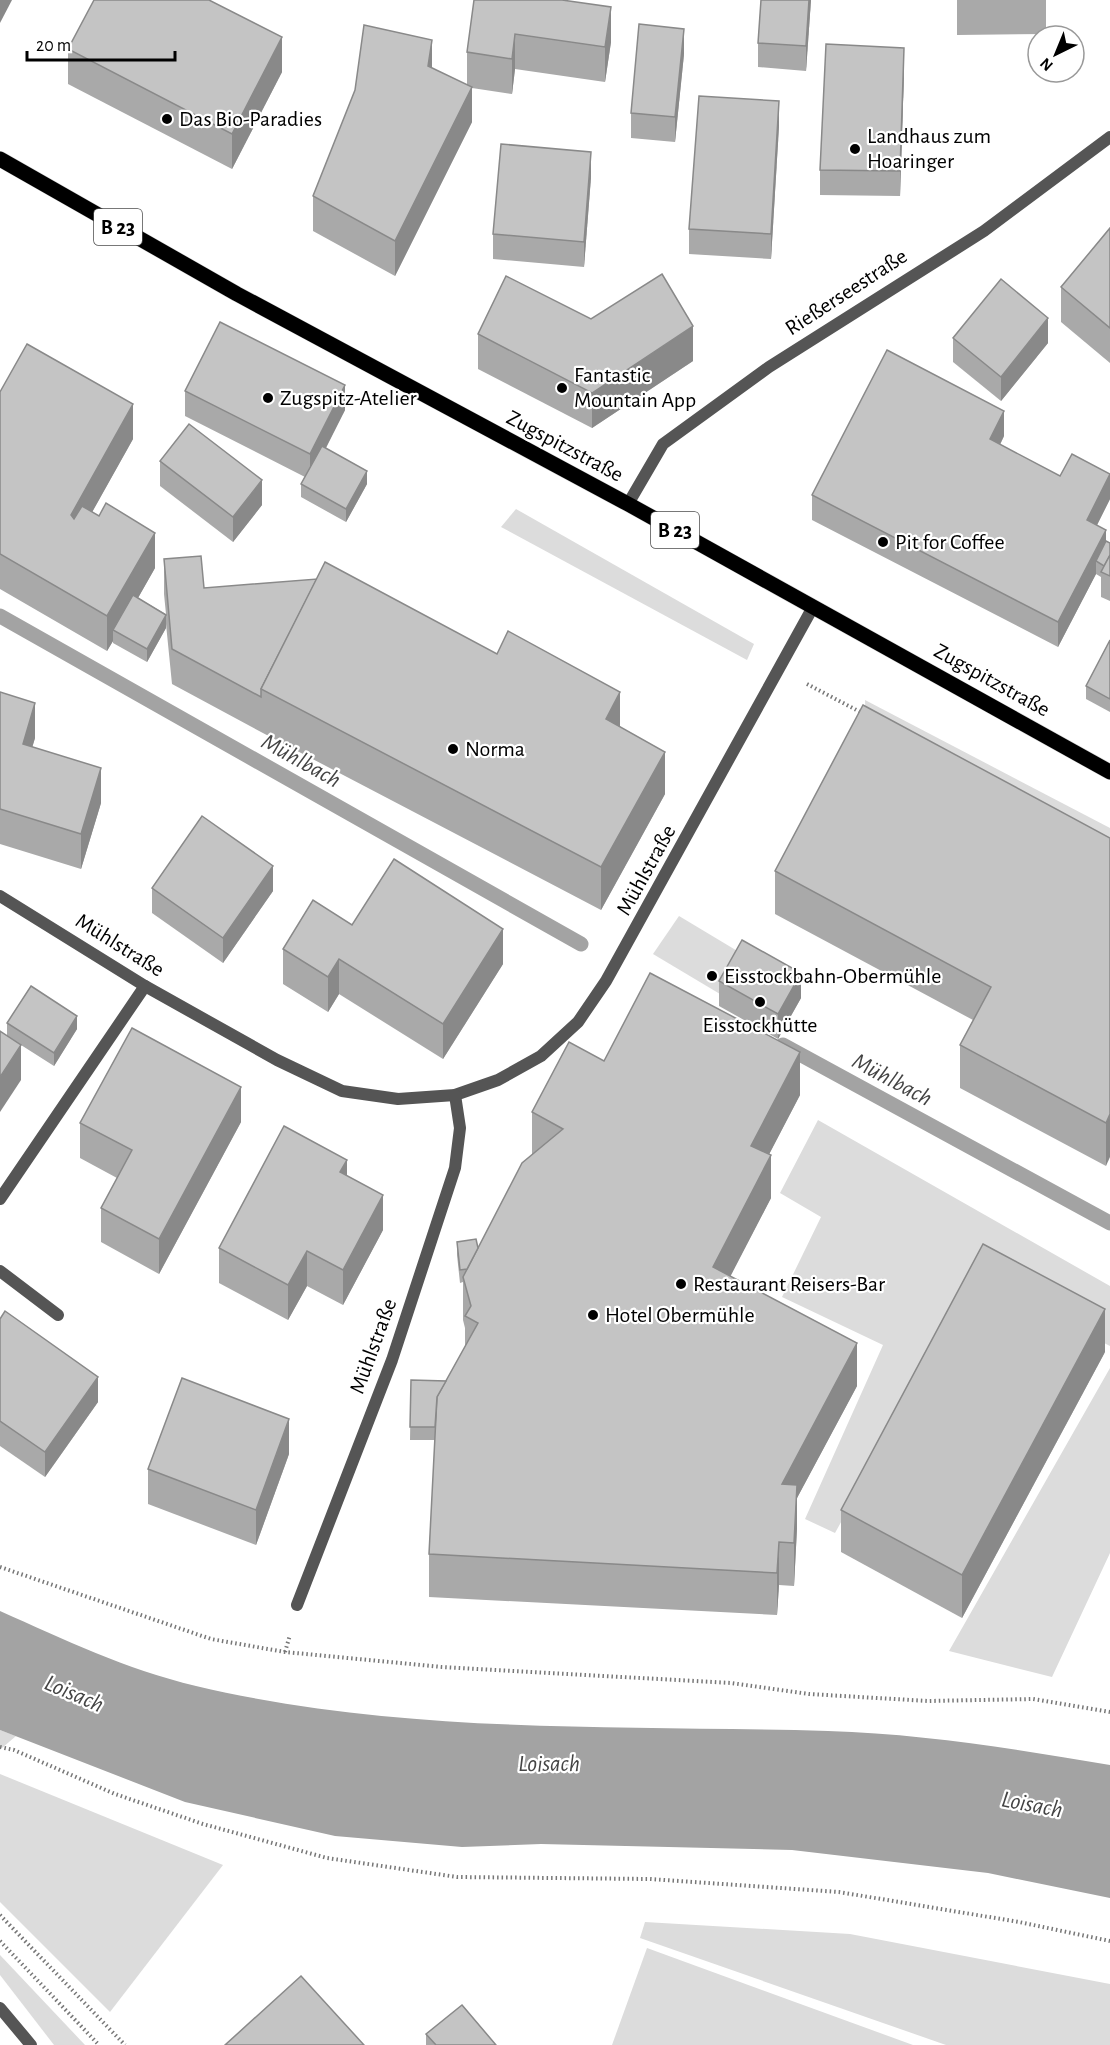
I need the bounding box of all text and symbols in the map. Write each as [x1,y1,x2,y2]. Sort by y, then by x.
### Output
scale bar [27,24,176,62]
north arrow [1026,24,1086,84]
text: 20 m [36,37,71,55]
text: N [1037,55,1056,74]
place label: Das Bio-Paradies [179,108,322,130]
marker: Das Bio-Paradies [160,112,174,126]
place label: Landhaus zum Hoaringer [867,125,991,172]
marker: Landhaus zum Hoaringer [848,142,862,156]
road number: B 23 [94,209,142,245]
street label: Rießerseestraße [781,245,911,339]
place label: Fantastic Mountain App [574,364,696,411]
marker: Fantastic Mountain App [555,381,569,395]
place label: Zugspitz-Atelier [280,387,417,409]
marker: Zugspitz-Atelier [261,391,275,405]
street label: Zugspitzstraße [503,406,627,486]
road number: B 23 [651,512,699,548]
place label: Pit for Coffee [895,531,1005,553]
marker: Pit for Coffee [876,535,890,549]
street label: Zugspitzstraße [930,639,1054,721]
water label: Mühlbach [257,730,345,792]
place label: Norma [465,738,525,760]
marker: Norma [446,742,460,756]
street label: Mühlstraße [612,821,680,919]
street label: Mühlstraße [72,909,168,981]
place label: Eisstockbahn-Obermühle [724,965,941,987]
marker: Eisstockbahn-Obermühle [705,969,719,983]
marker: Eisstockhütte [753,995,767,1009]
place label: Eisstockhütte [703,1014,817,1036]
water label: Mühlbach [848,1049,936,1111]
place label: Restaurant Reisers-Bar [693,1273,885,1295]
marker: Restaurant Reisers-Bar [674,1277,688,1291]
street label: Mühlstraße [346,1295,400,1397]
place label: Hotel Obermühle [605,1304,755,1326]
marker: Hotel Obermühle [586,1308,600,1322]
water label: Loisach [41,1671,107,1717]
water label: Loisach [518,1752,580,1776]
water label: Loisach [999,1787,1065,1823]

